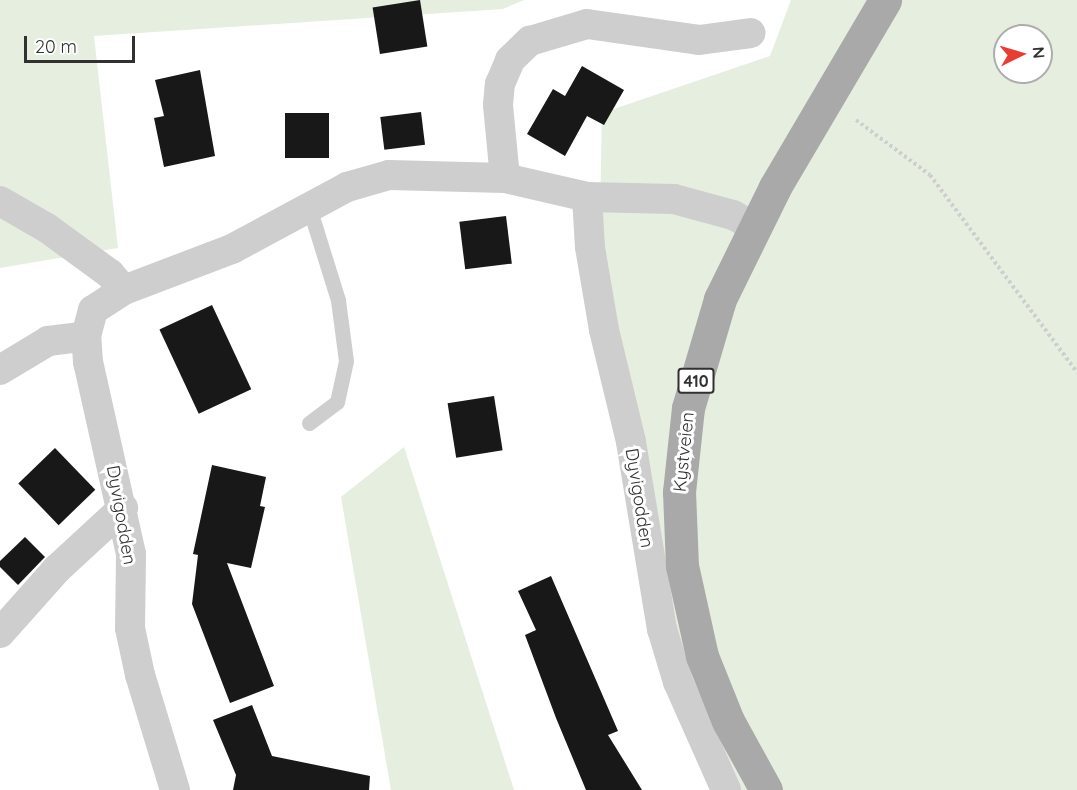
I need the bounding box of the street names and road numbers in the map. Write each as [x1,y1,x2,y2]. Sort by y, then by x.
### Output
road number: 410 [676,368,716,394]
street label: Kystveien [669,411,699,493]
street label: Dyvigodden [620,447,658,549]
street label: Dyvigodden [102,464,140,566]

